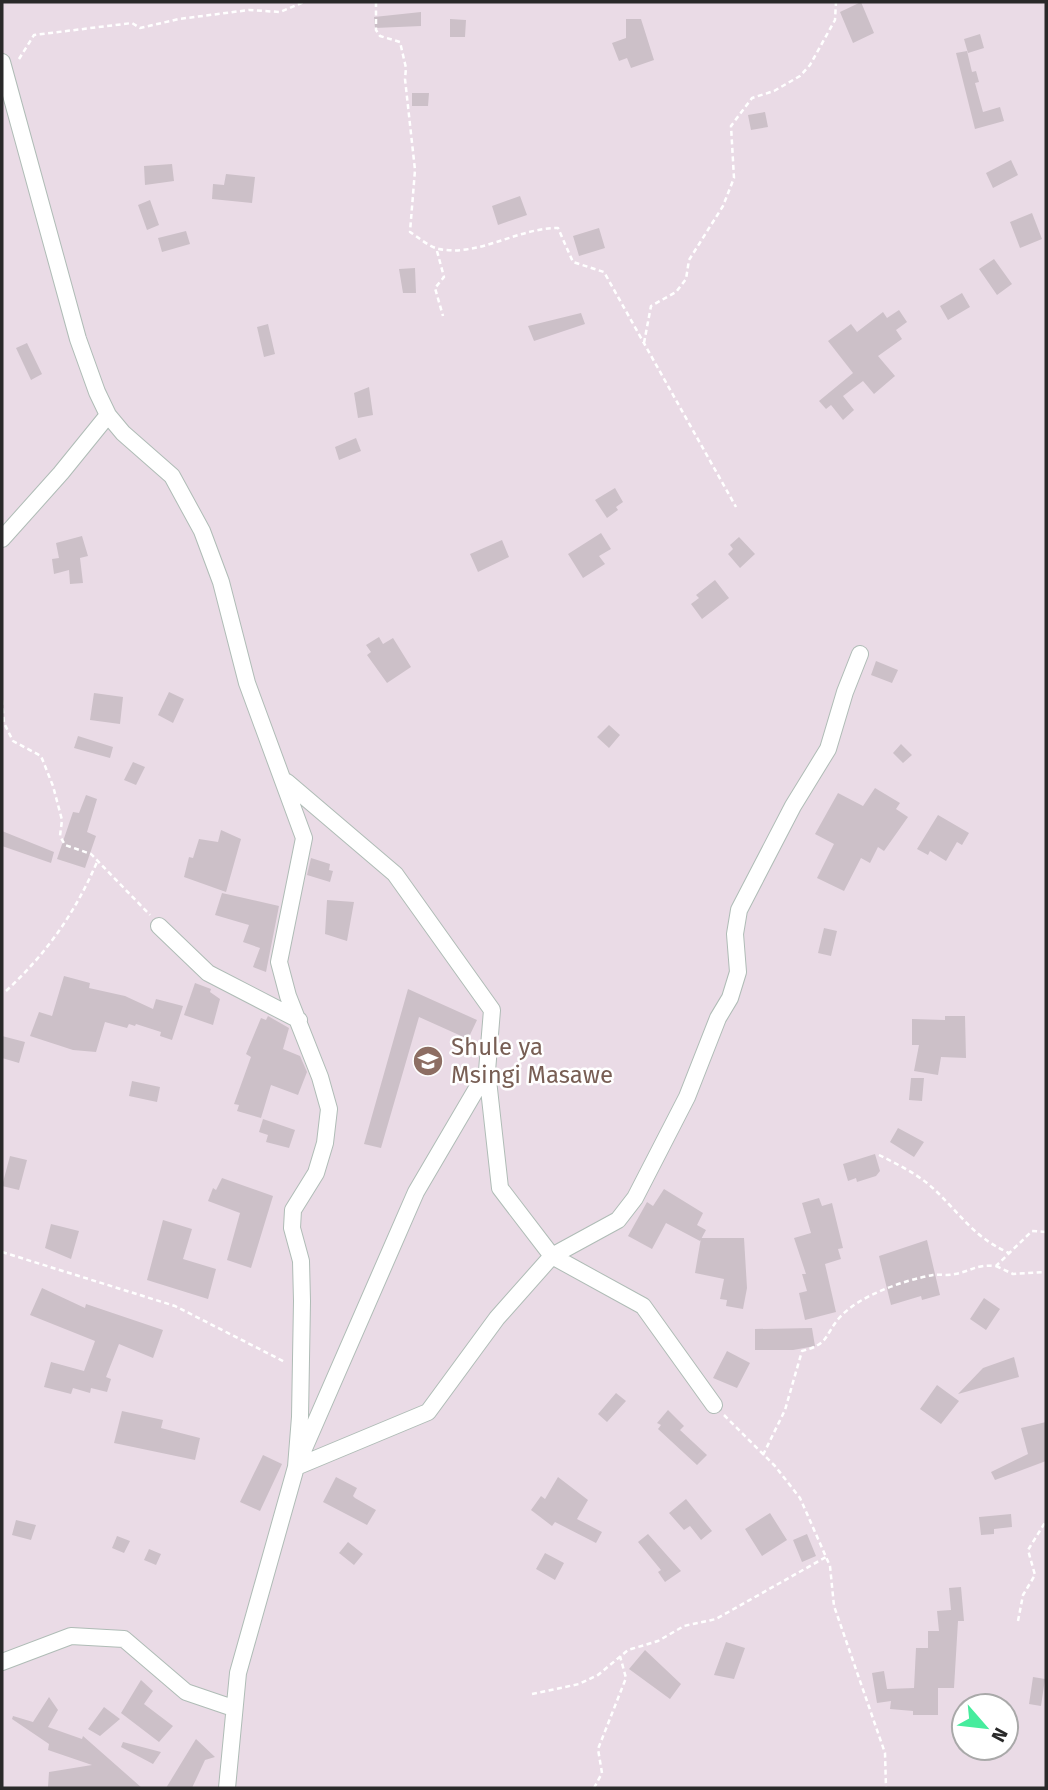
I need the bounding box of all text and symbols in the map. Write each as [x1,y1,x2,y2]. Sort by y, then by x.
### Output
place label: Shule ya Msingi Masawe [451,1033,613,1089]
school or university icon: Shule ya Msingi Masawe [411,1044,445,1078]
north arrow [950,1692,1020,1762]
text: N [986,1724,1013,1746]

